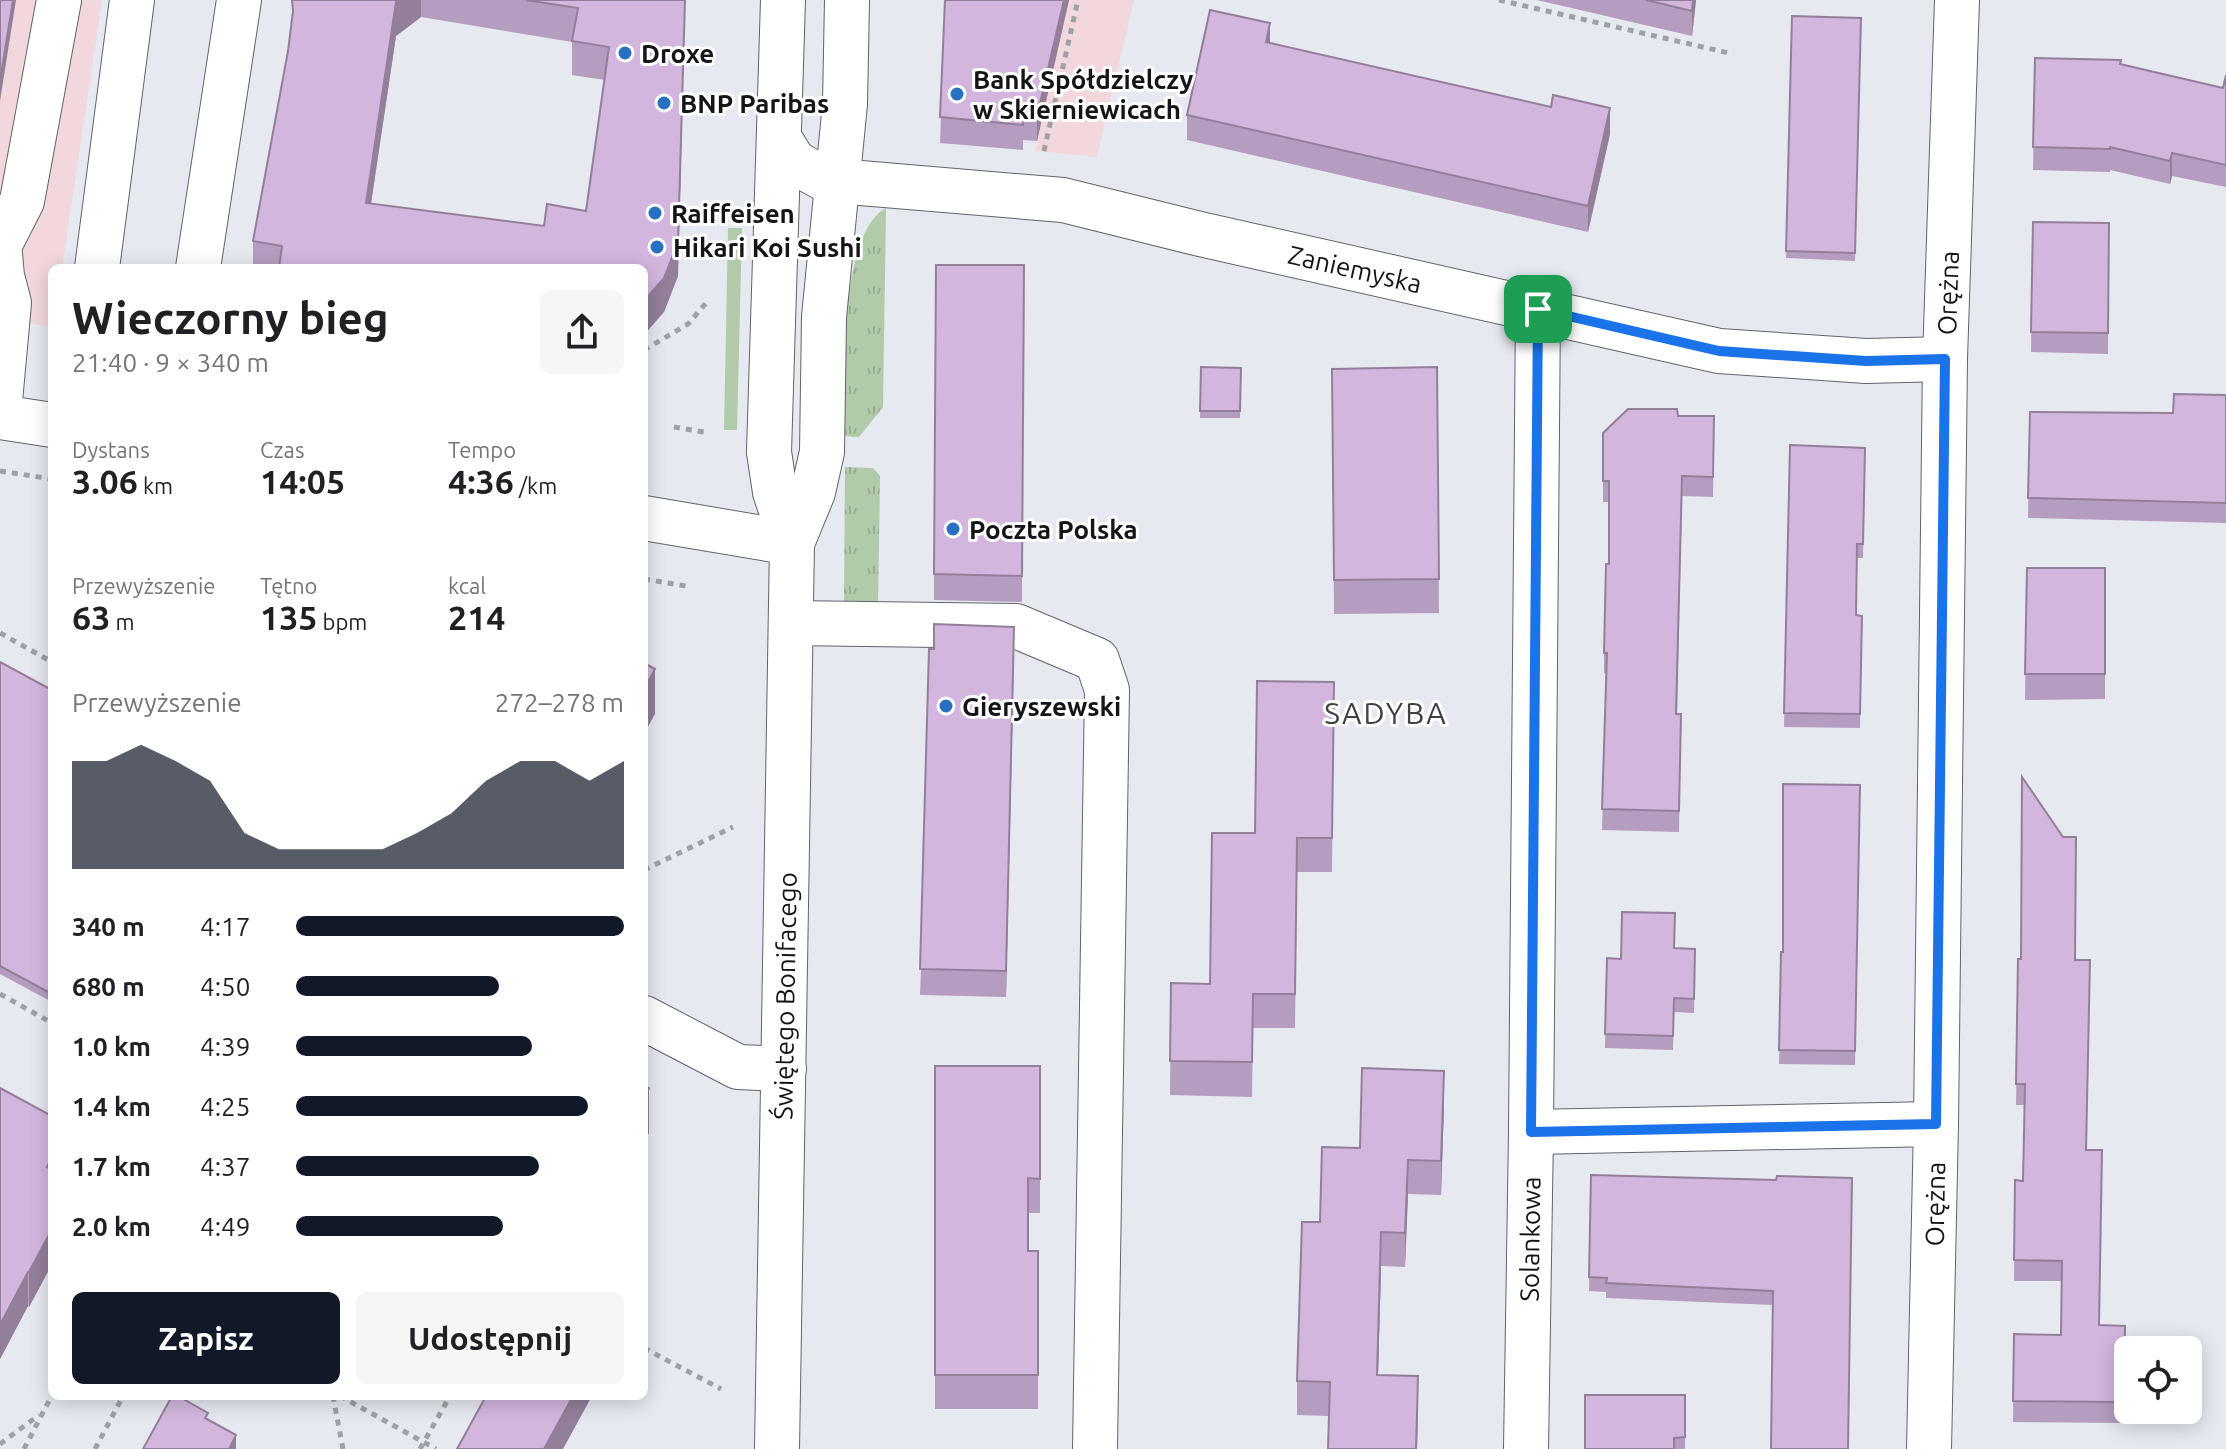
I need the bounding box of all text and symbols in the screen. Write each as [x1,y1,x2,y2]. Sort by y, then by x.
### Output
place label: Droxe [641,39,714,68]
marker: Droxe [616,44,634,62]
place label: Bank Spółdzielczy w Skierniewicach [973,65,1193,124]
marker: Bank Spółdzielczy w Skierniewicach [948,85,966,103]
place label: BNP Paribas [680,89,829,118]
marker: BNP Paribas [655,94,673,112]
place label: Raiffeisen [671,199,795,228]
marker: Raiffeisen [646,204,664,222]
place label: Hikari Koi Sushi [673,233,862,262]
marker: Hikari Koi Sushi [648,238,666,256]
street label: Zaniemyska [1285,240,1425,298]
street label: Orężna [1932,250,1964,336]
pin [1504,275,1572,343]
icon: arrive [1516,287,1560,331]
button: share [540,290,624,374]
text: Wieczorny bieg [72,293,389,342]
text: 21:40 · 9 × 340 m [72,348,269,377]
text: Dystans [72,437,150,462]
text: Czas [260,437,304,462]
text: Tempo [448,437,516,462]
text: 3.06 [72,462,138,500]
text: 14:05 [260,462,345,500]
text: 4:36 [448,462,514,500]
text: km [138,473,173,498]
text: /km [514,473,557,498]
place label: Poczta Polska [969,515,1138,544]
marker: Poczta Polska [944,520,962,538]
text: Przewyższenie [72,573,215,598]
text: Tętno [260,573,317,598]
text: kcal [448,573,486,598]
text: 63 [72,598,110,636]
text: 135 [260,598,318,636]
text: 214 [448,598,506,636]
text: m [110,609,134,634]
text: bpm [318,609,367,634]
text: Przewyższenie [72,688,242,717]
text: 272–278 m [495,688,624,717]
place label: Gieryszewski [962,692,1121,721]
district label: SADYBA [1324,696,1448,730]
marker: Gieryszewski [937,697,955,715]
street label: Świętego Bonifacego [768,872,802,1120]
text: 340 m [72,912,145,941]
text: 4:17 [200,912,250,941]
text: 680 m [72,972,145,1001]
text: 4:50 [200,972,250,1001]
text: 1.0 km [72,1032,151,1061]
text: 4:39 [200,1032,250,1061]
text: 1.4 km [72,1092,151,1121]
text: 4:25 [200,1092,250,1121]
text: 1.7 km [72,1152,151,1181]
text: 4:37 [200,1152,250,1181]
street label: Orężna [1920,1161,1950,1247]
street label: Solankowa [1514,1176,1546,1302]
text: 2.0 km [72,1212,151,1241]
text: 4:49 [200,1212,250,1241]
button: Zapisz [72,1292,340,1384]
button: Udostępnij [356,1292,624,1384]
map controls [2114,1336,2202,1424]
button: locate [2114,1336,2202,1424]

